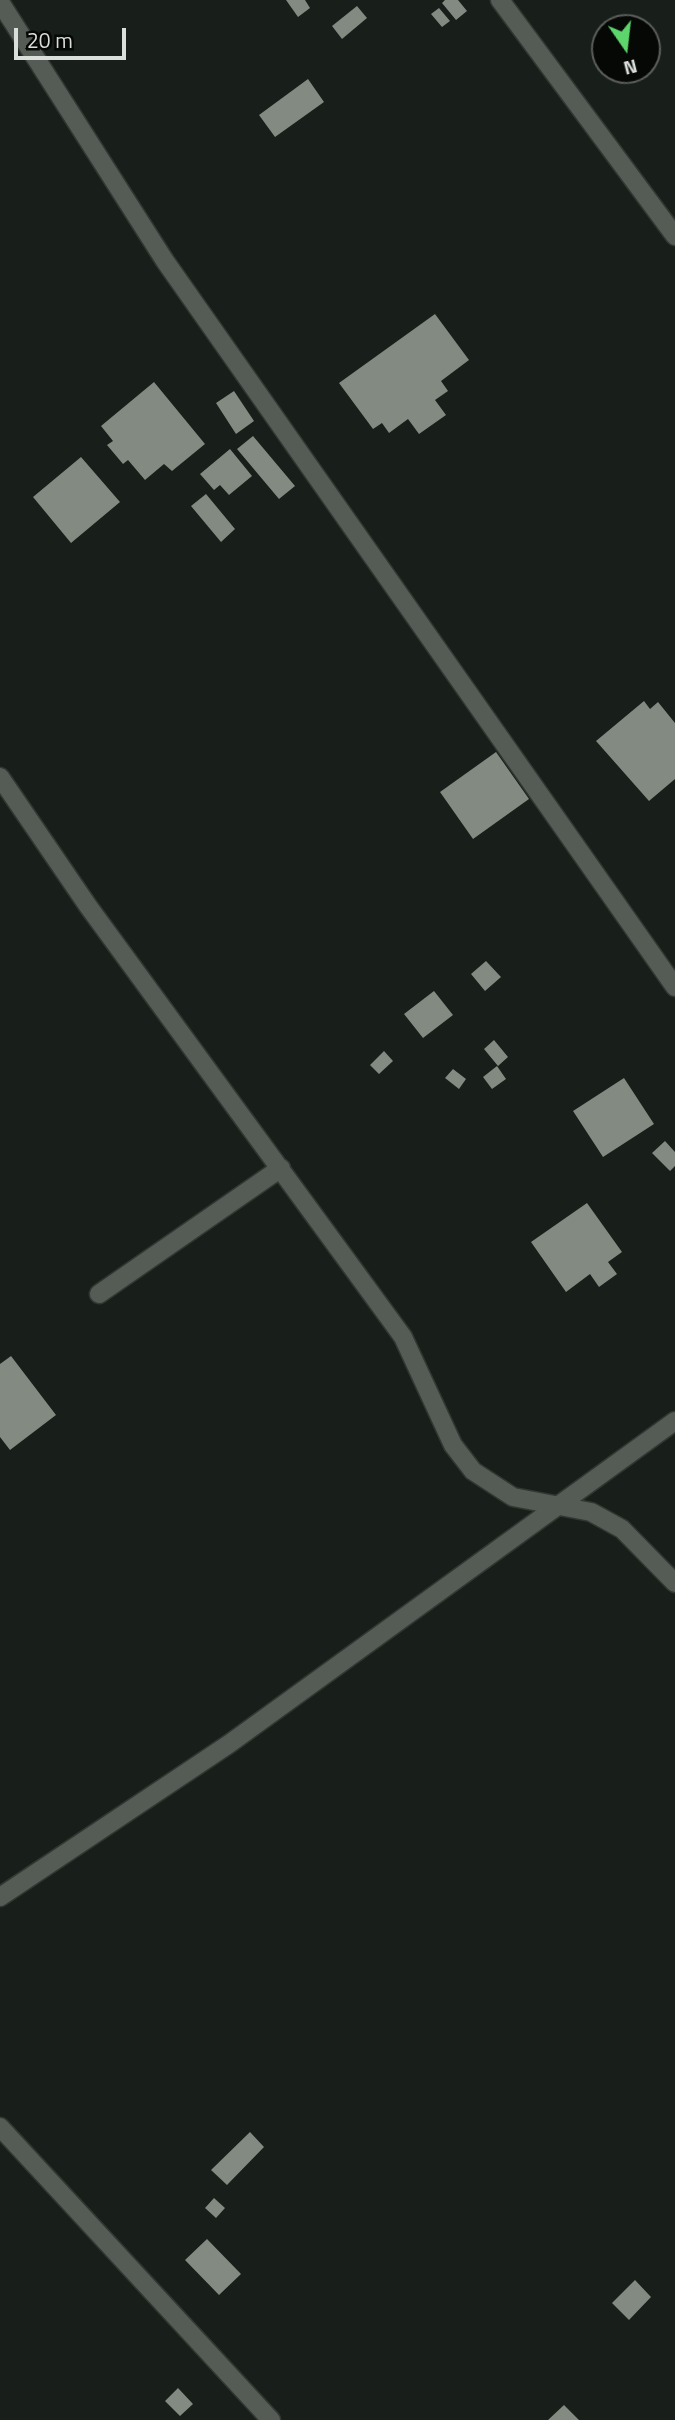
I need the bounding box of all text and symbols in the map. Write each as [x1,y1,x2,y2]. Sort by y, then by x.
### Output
scale bar [18,14,130,58]
north arrow [591,14,661,84]
text: 20 m [27,24,73,56]
text: N [621,52,641,84]

